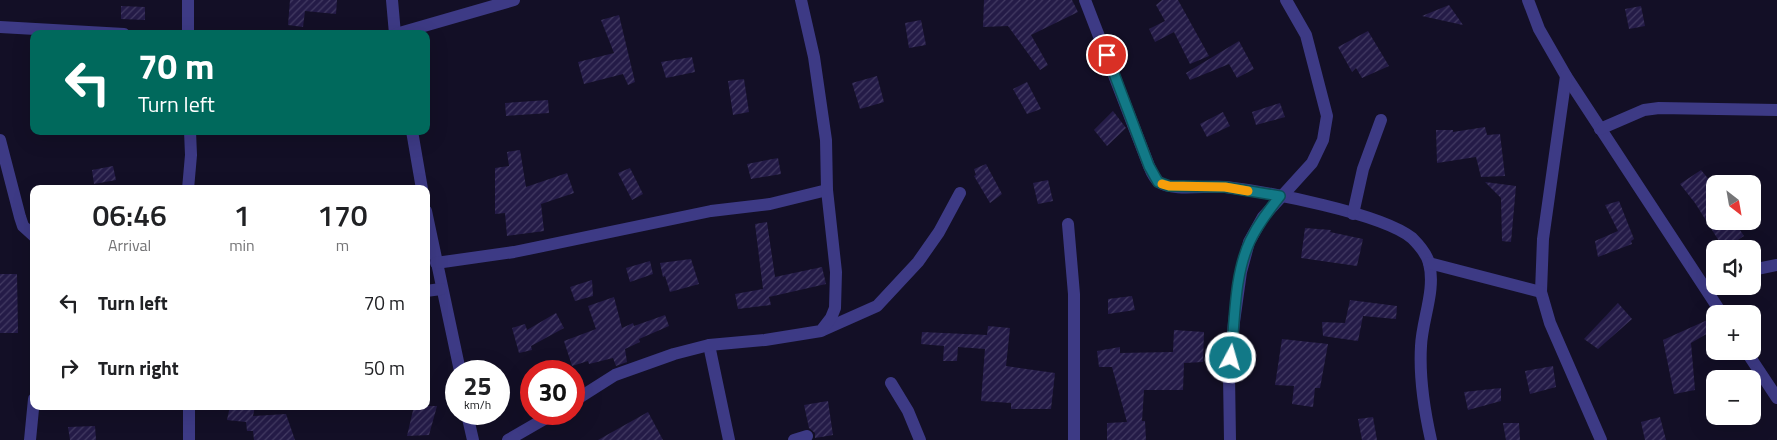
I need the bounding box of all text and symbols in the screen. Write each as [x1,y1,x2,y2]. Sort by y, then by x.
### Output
pin [1086,34,1128,76]
text: 70 m [138,39,214,93]
icon: arrive [1093,41,1121,69]
icon: left [55,50,120,115]
text: Turn left [138,87,215,121]
north arrow [1706,175,1761,230]
map controls [1706,175,1761,425]
text: 06:46 [92,192,167,238]
text: 1 [234,192,250,238]
text: 170 [317,192,368,238]
text: Arrival [108,233,151,257]
text: min [229,233,255,257]
text: m [336,233,349,257]
button: sound [1706,240,1761,295]
text: Turn left [98,288,168,317]
text: 70 m [364,288,405,317]
icon: left [55,289,83,317]
button: + [1706,305,1761,360]
position arrow [1204,331,1256,383]
text: Turn right [98,353,179,382]
text: 50 m [364,353,405,382]
icon: right [55,354,83,382]
speed limit sign: 30 [520,360,585,425]
text: 25 [463,367,492,405]
button: − [1706,370,1761,425]
text: km/h [464,395,491,414]

